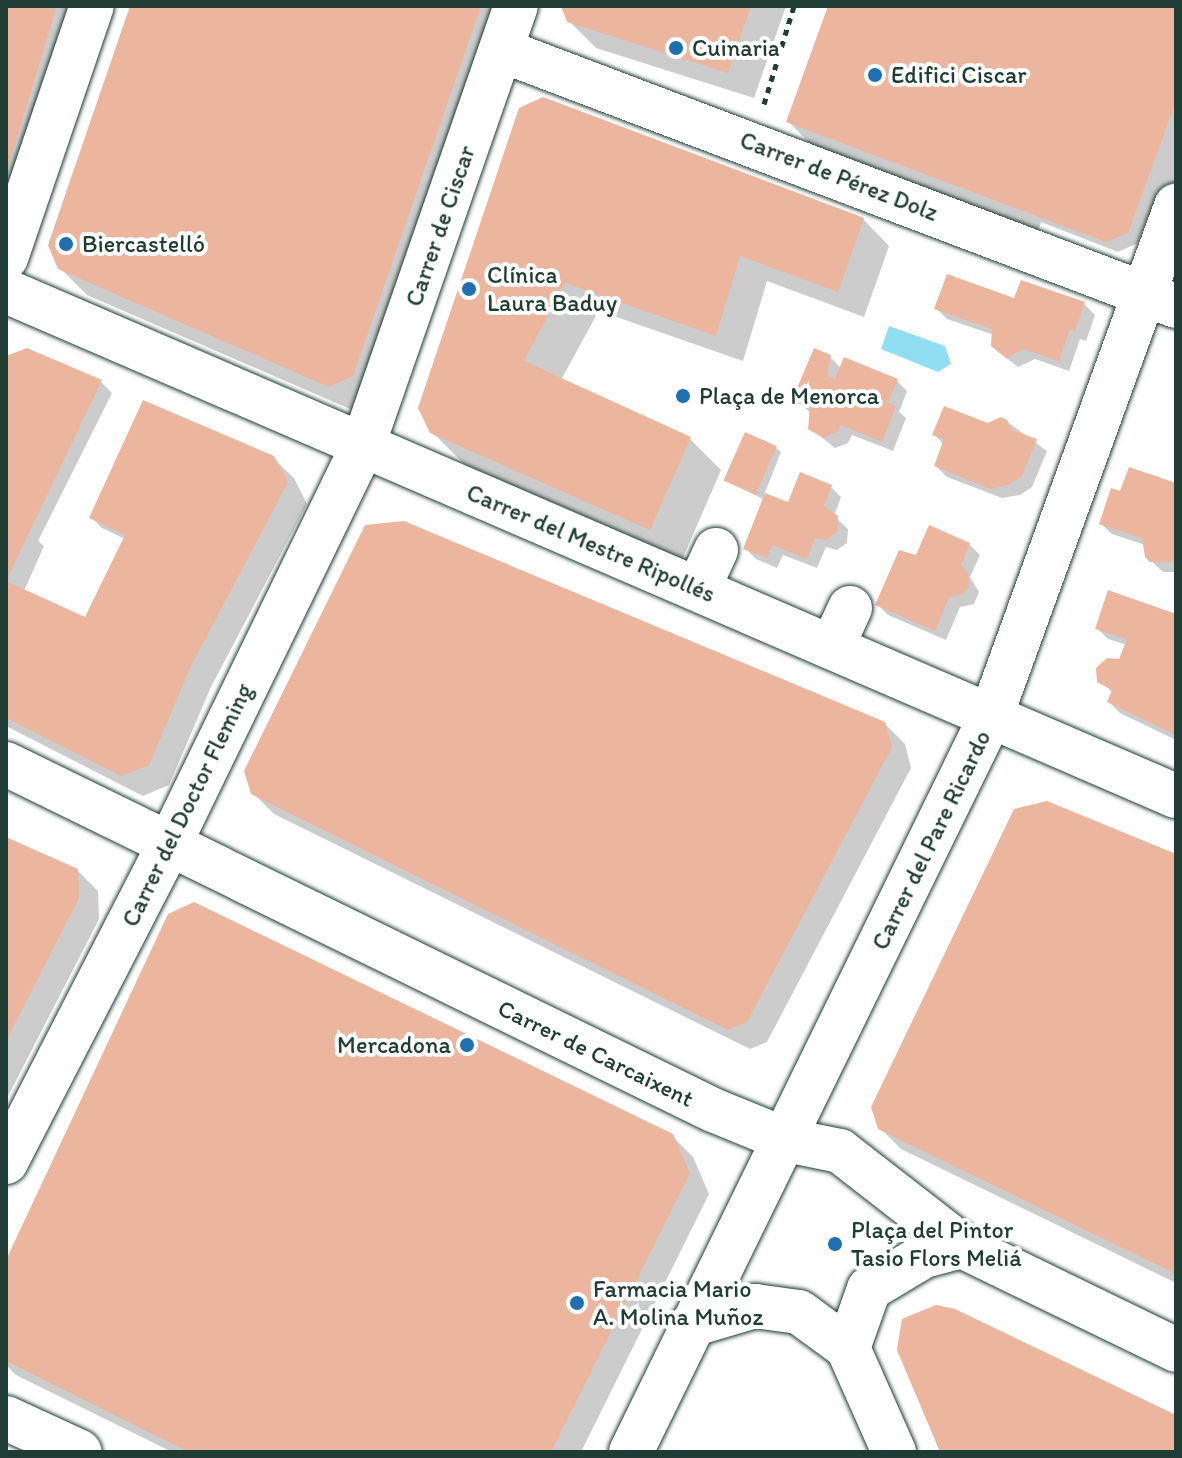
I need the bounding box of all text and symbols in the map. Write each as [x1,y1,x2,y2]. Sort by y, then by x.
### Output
place label: Cuinaria [692,34,780,62]
marker: Cuinaria [667,39,685,57]
place label: Edifici Ciscar [891,61,1026,89]
marker: Edifici Ciscar [866,66,884,84]
street label: Carrer de Pérez Dolz [736,125,942,227]
street label: Carrer de Ciscar [399,142,481,310]
place label: Biercastelló [82,230,205,258]
marker: Biercastelló [57,235,75,253]
place label: Clínica Laura Baduy [487,261,618,317]
marker: Clínica Laura Baduy [458,278,480,300]
place label: Plaça de Menorca [699,382,879,410]
marker: Plaça de Menorca [674,387,692,405]
street label: Carrer del Mestre Ripollés [462,478,720,608]
street label: Carrer del Doctor Fleming [116,679,258,931]
street label: Carrer del Pare Ricardo [866,726,996,954]
street label: Carrer de Carcaixent [493,993,699,1113]
place label: Mercadona [337,1031,451,1059]
marker: Mercadona [458,1036,476,1054]
place label: Plaça del Pintor Tasio Flors Meliá [851,1216,1021,1272]
marker: Plaça del Pintor Tasio Flors Meliá [826,1235,844,1253]
place label: Farmacia Mario A. Molina Muñoz [593,1275,763,1331]
marker: Farmacia Mario A. Molina Muñoz [568,1294,586,1312]

